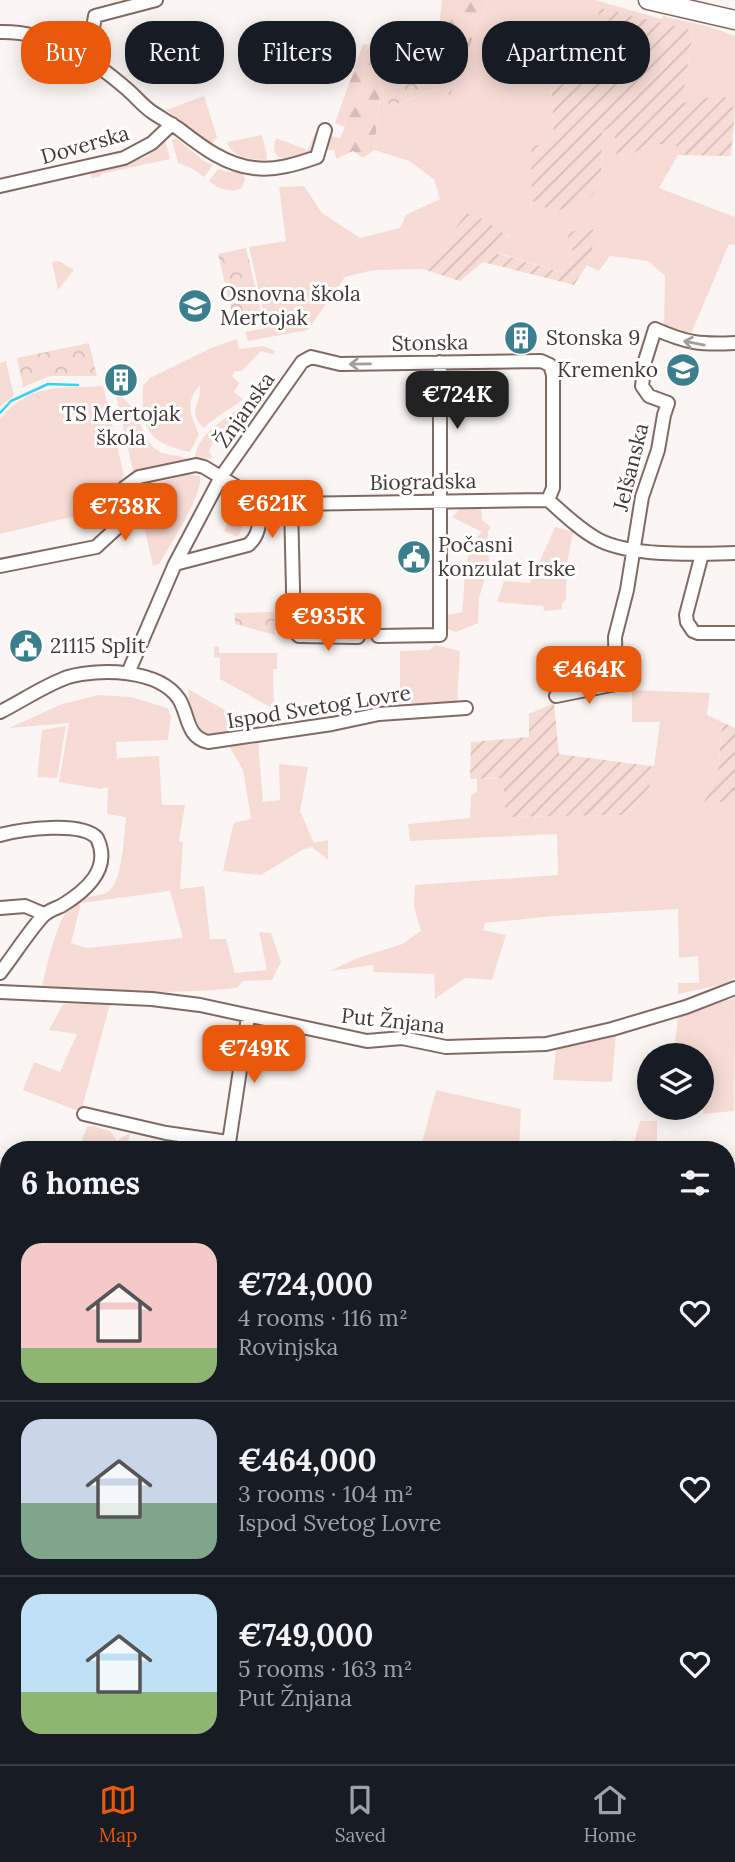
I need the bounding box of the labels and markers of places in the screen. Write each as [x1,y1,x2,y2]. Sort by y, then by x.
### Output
place label: Osnovna škola Mertojak [220,280,361,331]
school or university icon: Osnovna škola Mertojak [176,287,214,325]
building icon: Stonska 9 [502,319,540,357]
place label: Stonska 9 [546,324,640,351]
school or university icon: Kremenko [664,351,702,389]
place label: Kremenko [557,356,658,383]
building icon: TS Mertojak škola [102,361,140,399]
pin: €724K [408,372,506,431]
place label: TS Mertojak škola [62,400,181,451]
pin: €621K [223,480,321,540]
pin: €738K [76,484,174,543]
place label: Počasni konzulat Irske [438,531,576,582]
public building icon: Počasni konzulat Irske [395,538,433,576]
pin: €935K [279,594,377,653]
public building icon: 21115 Split [7,627,45,665]
place label: 21115 Split [50,632,146,659]
pin: €464K [540,646,638,706]
pin: €749K [205,1026,303,1085]

